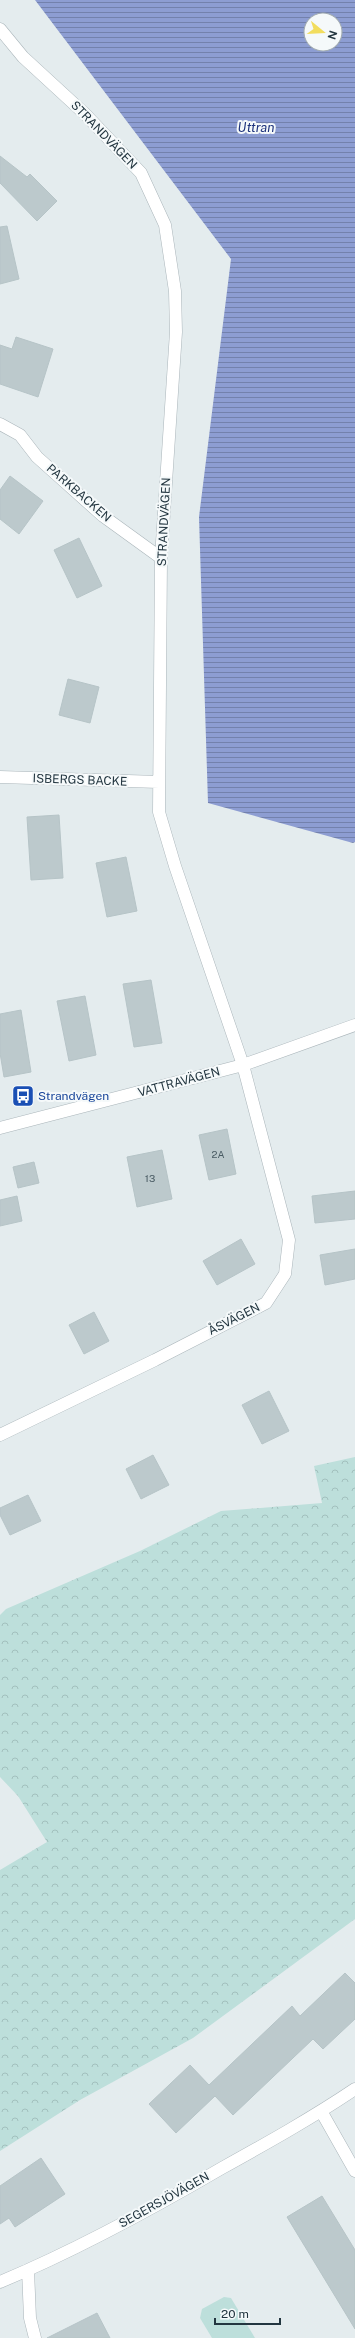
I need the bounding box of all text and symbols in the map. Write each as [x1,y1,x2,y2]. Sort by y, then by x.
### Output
north arrow [303,12,343,52]
text: N [325,29,340,41]
street label: STRANDVÄGEN [68,98,140,172]
water label: Uttran [238,120,274,135]
street label: PARKBACKEN [44,461,114,525]
street label: STRANDVÄGEN [155,477,173,567]
street label: ISBERGS BACKE [32,771,128,789]
street label: VATTRAVÄGEN [137,1064,221,1100]
bus stop icon: Strandvägen [10,1083,36,1109]
place label: Strandvägen [38,1089,109,1103]
house number: 2A [211,1148,225,1160]
house number: 13 [145,1172,155,1184]
street label: ÅSVÄGEN [206,1300,262,1338]
street label: SEGERSJÖVÄGEN [116,2169,212,2231]
scale bar [215,2300,280,2326]
text: 20 m [221,2307,249,2321]

